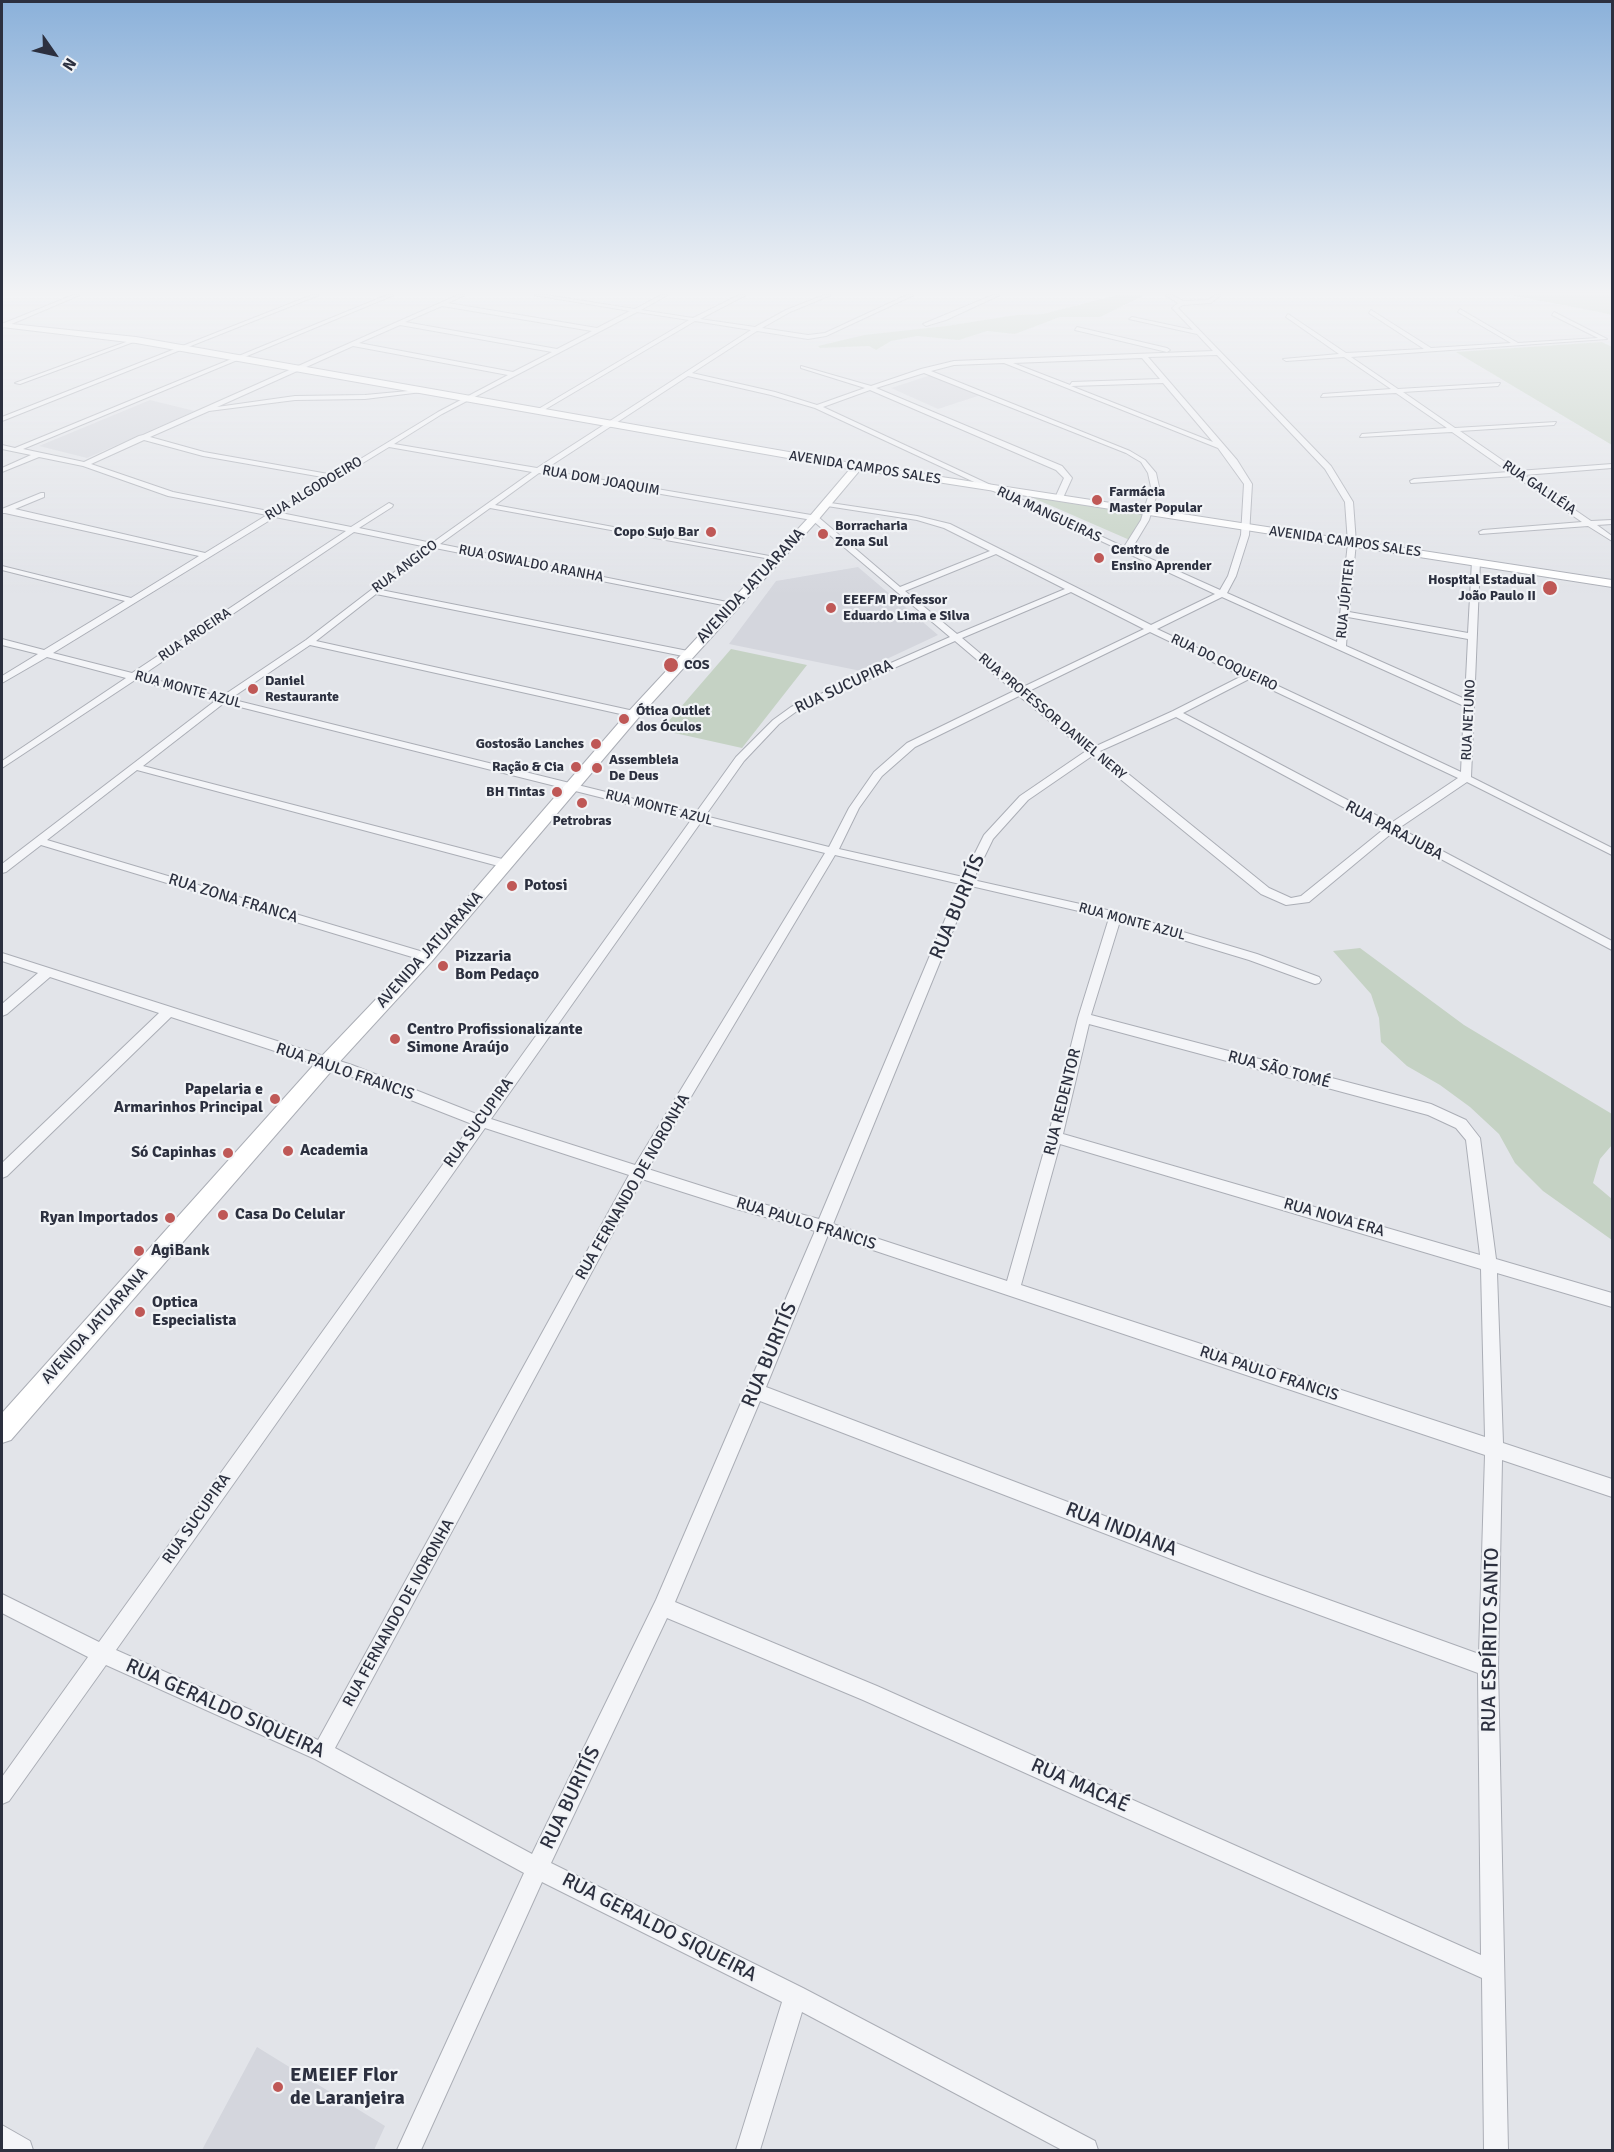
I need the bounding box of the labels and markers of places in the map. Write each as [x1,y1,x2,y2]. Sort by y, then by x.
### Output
place label: Farmácia Master Popular [1109,484,1202,516]
marker: Farmácia Master Popular [1090,493,1104,507]
place label: Borracharia Zona Sul [835,518,908,550]
place label: Copo Sujo Bar [614,524,699,540]
marker: Copo Sujo Bar [704,525,718,539]
marker: Borracharia Zona Sul [816,527,830,541]
place label: Centro de Ensino Aprender [1111,542,1212,574]
marker: Centro de Ensino Aprender [1092,551,1106,565]
place label: Hospital Estadual João Paulo II [1428,572,1536,604]
marker: Hospital Estadual João Paulo II [1541,579,1559,597]
place label: EEEFM Professor Eduardo Lima e Silva [843,592,970,624]
marker: EEEFM Professor Eduardo Lima e Silva [824,601,838,615]
marker: COS [662,656,680,674]
place label: COS [684,657,710,673]
place label: Daniel Restaurante [265,673,339,706]
marker: Daniel Restaurante [246,682,260,696]
place label: Ótica Outlet dos Óculos [636,703,710,736]
marker: Ótica Outlet dos Óculos [617,712,631,726]
place label: Gostosão Lanches [476,736,584,752]
marker: Gostosão Lanches [589,737,603,751]
place label: Assembleia De Deus [609,752,679,784]
place label: Ração & Cia [492,759,564,775]
marker: Ração & Cia [569,760,583,774]
marker: Assembleia De Deus [590,761,604,775]
place label: BH Tintas [486,784,545,800]
marker: BH Tintas [550,785,564,799]
marker: Petrobras [575,796,589,810]
place label: Petrobras [552,813,612,829]
place label: Potosi [524,876,568,896]
marker: Potosi [505,879,519,893]
place label: Pizzaria Bom Pedaço [455,947,539,985]
marker: Pizzaria Bom Pedaço [436,959,450,973]
place label: Centro Profissionalizante Simone Araújo [407,1020,583,1058]
marker: Centro Profissionalizante Simone Araújo [388,1032,402,1046]
place label: Papelaria e Armarinhos Principal [114,1080,263,1118]
marker: Papelaria e Armarinhos Principal [268,1092,282,1106]
place label: Academia [300,1141,368,1161]
place label: Só Capinhas [131,1143,216,1163]
marker: Academia [281,1144,295,1158]
marker: Só Capinhas [221,1146,235,1160]
place label: Casa Do Celular [235,1205,345,1225]
place label: Ryan Importados [40,1208,158,1228]
marker: Casa Do Celular [216,1208,230,1222]
marker: Ryan Importados [163,1211,177,1225]
place label: AgiBank [151,1241,210,1261]
marker: AgiBank [132,1244,146,1258]
place label: Optica Especialista [152,1293,236,1331]
marker: Optica Especialista [133,1305,147,1319]
place label: EMEIEF Flor de Laranjeira [290,2064,405,2111]
marker: EMEIEF Flor de Laranjeira [271,2080,285,2094]

